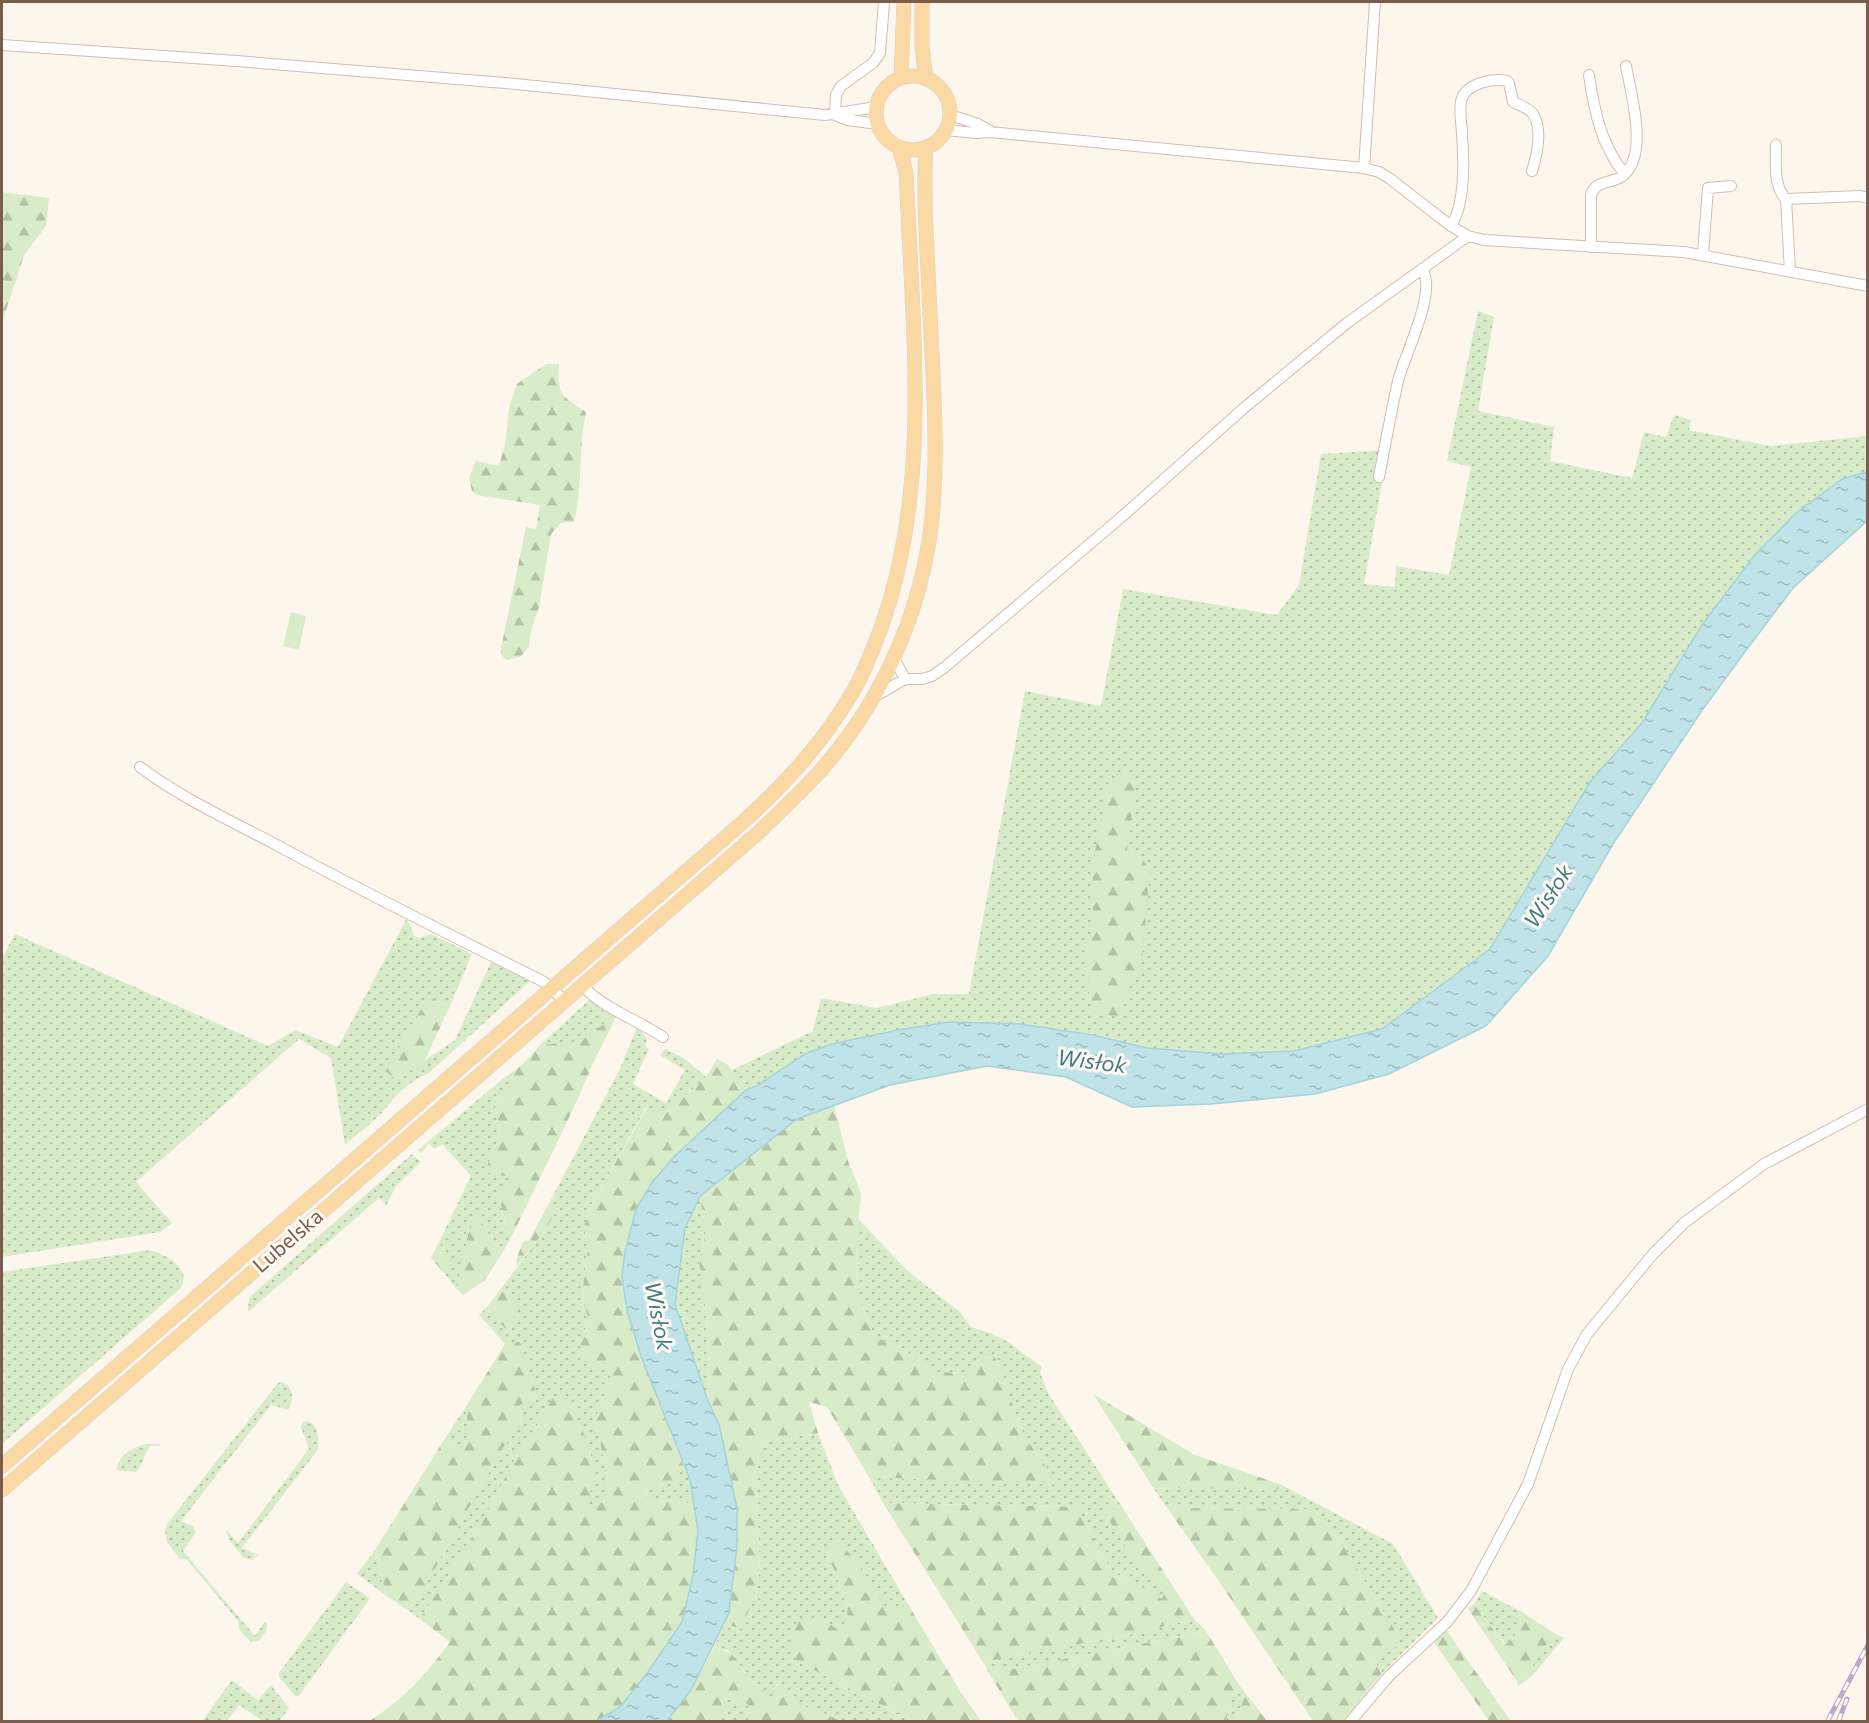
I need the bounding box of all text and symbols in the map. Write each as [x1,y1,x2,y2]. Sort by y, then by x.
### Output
water label: Wisłok [1517,858,1578,932]
water label: Wisłok [1056,1043,1129,1078]
street label: Lubelska [247,1203,327,1277]
water label: Wisłok [640,1279,680,1354]

